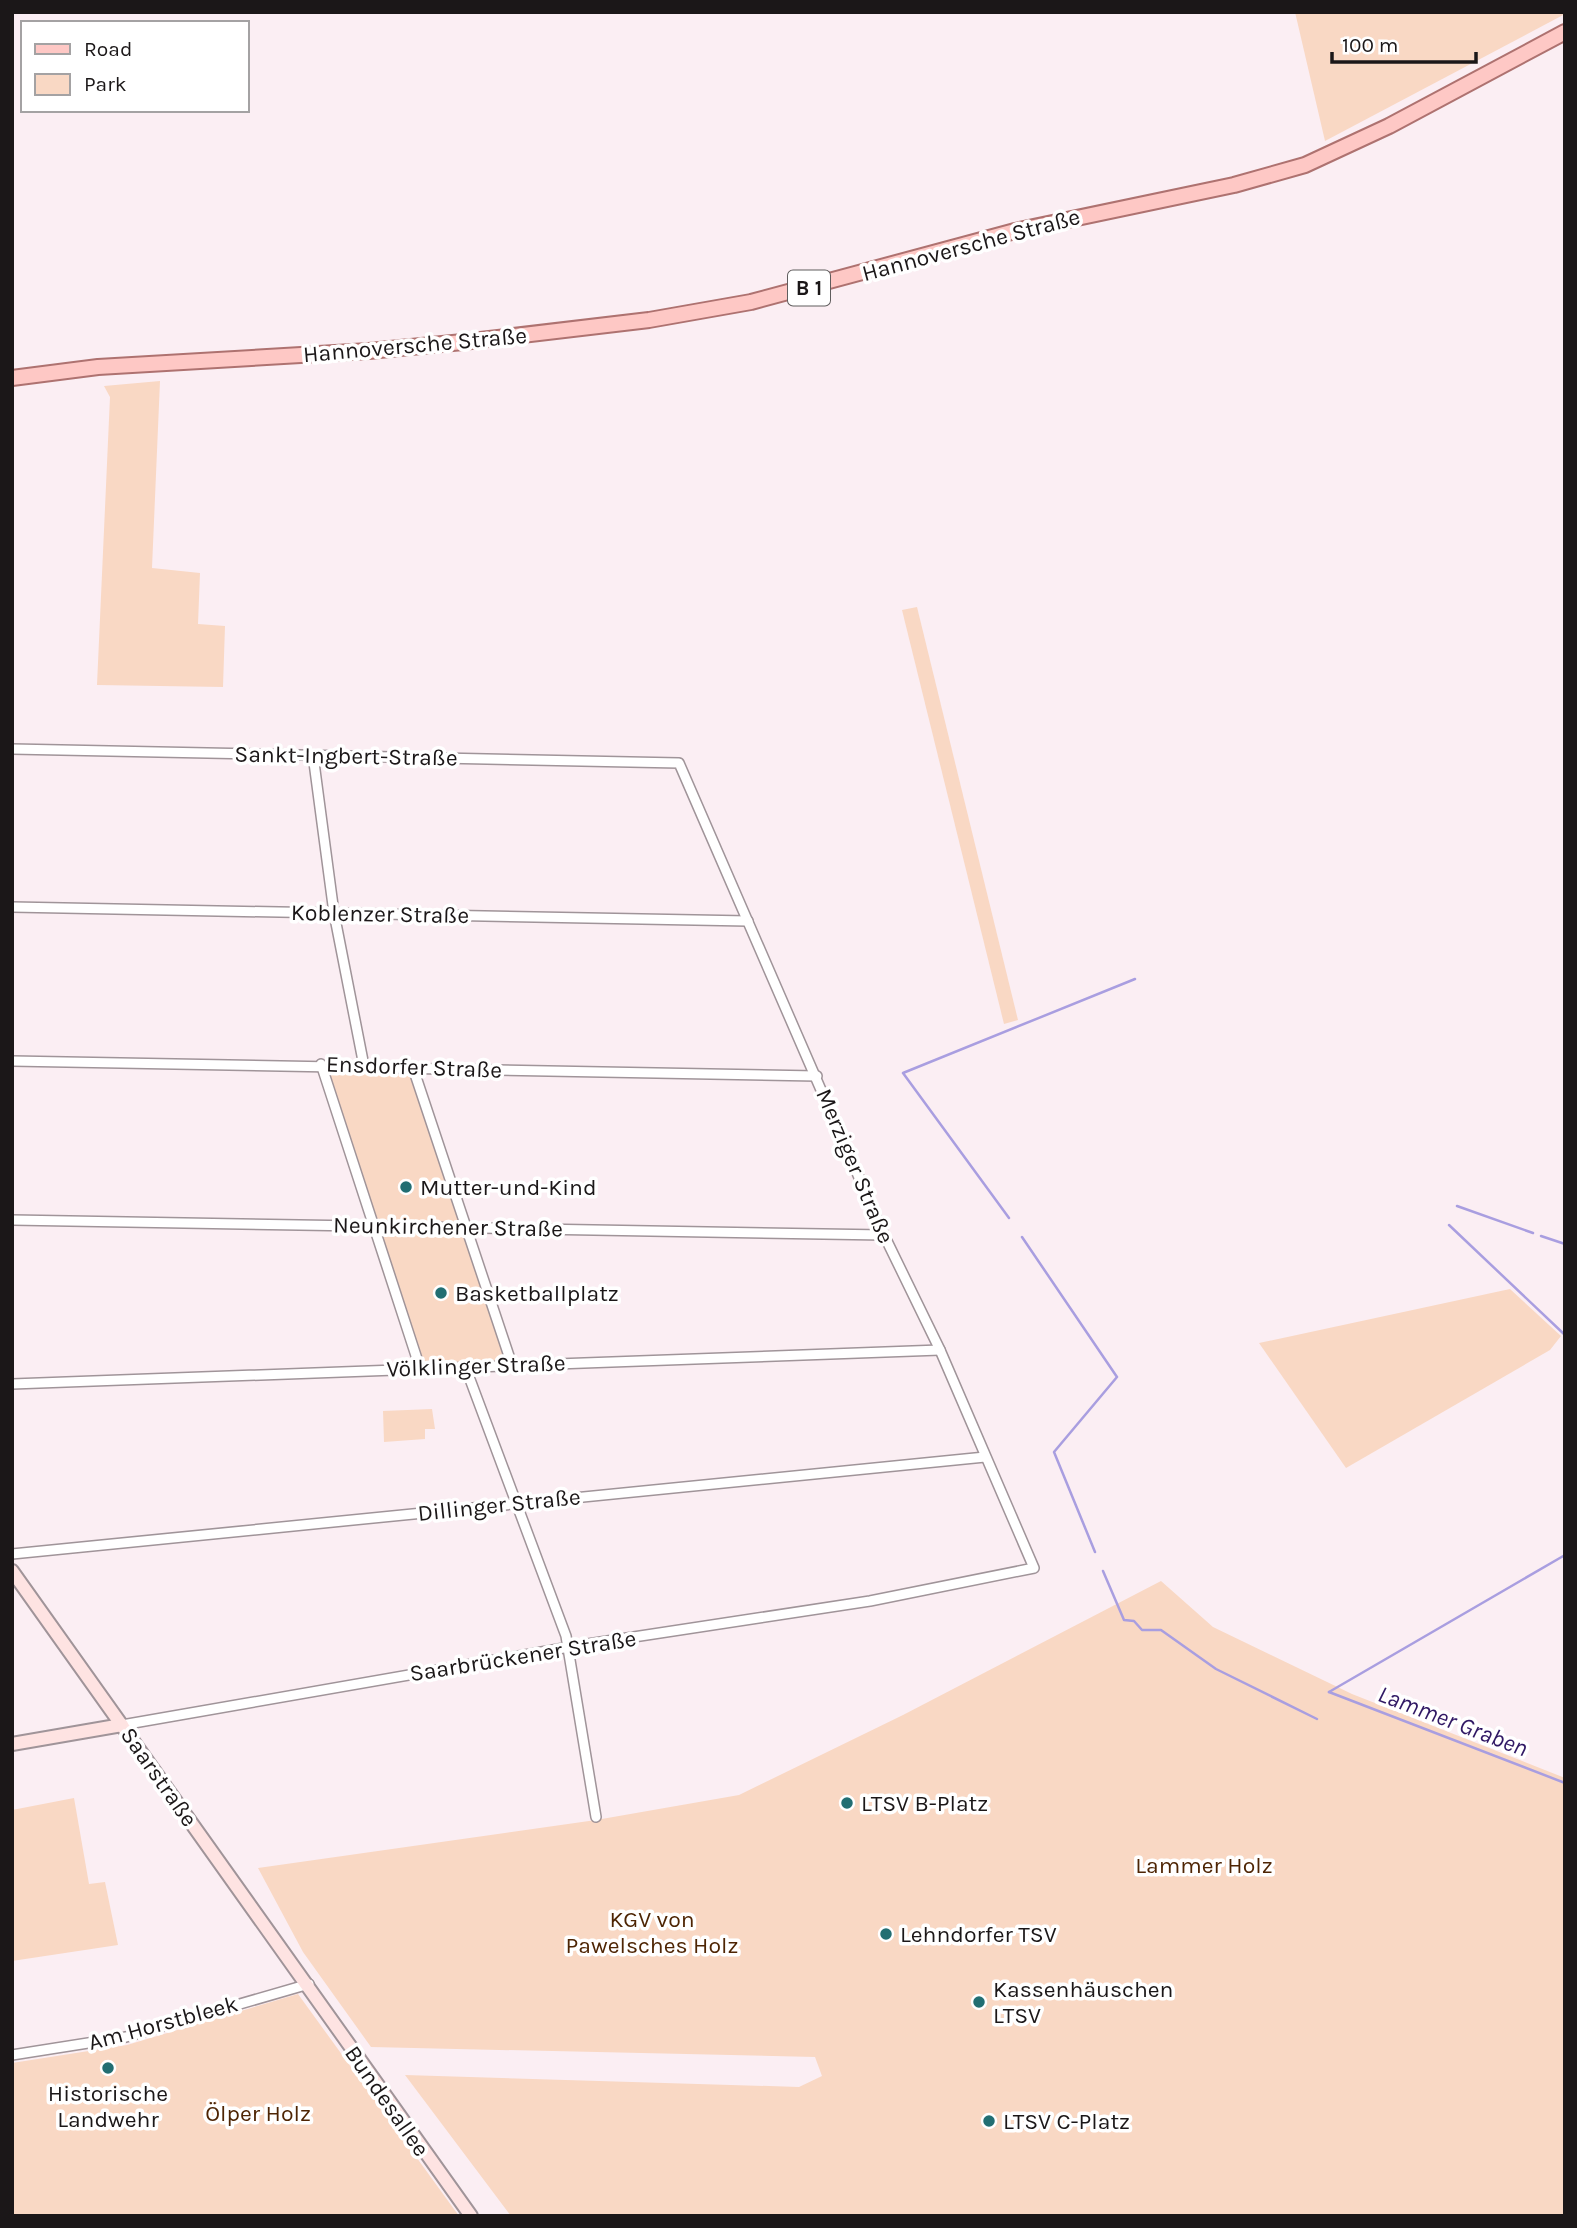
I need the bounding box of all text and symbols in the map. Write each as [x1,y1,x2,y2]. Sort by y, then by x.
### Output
legend [21,21,248,112]
scale bar [1332,21,1476,65]
text: 100 m [1342,33,1399,57]
text: Road [84,37,132,61]
text: Park [84,72,127,96]
street label: Hannoversche Straße [859,203,1083,287]
road number: B 1 [788,270,830,306]
street label: Hannoversche Straße [302,322,528,368]
street label: Sankt-Ingbert-Straße [234,741,458,771]
street label: Koblenzer Straße [291,899,469,929]
street label: Ensdorfer Straße [325,1050,503,1084]
street label: Merziger Straße [810,1085,900,1247]
place label: Mutter-und-Kind [420,1174,597,1201]
marker: Mutter-und-Kind [398,1179,414,1195]
street label: Neunkirchener Straße [333,1211,563,1243]
place label: Basketballplatz [455,1280,619,1307]
marker: Basketballplatz [433,1285,449,1301]
street label: Völklinger Straße [386,1349,566,1383]
street label: Dillinger Straße [416,1483,582,1527]
street label: Saarbrückener Straße [408,1625,638,1687]
water label: Lammer Graben [1374,1680,1532,1762]
street label: Saarstraße [115,1722,203,1832]
place label: LTSV B-Platz [861,1790,988,1817]
marker: LTSV B-Platz [839,1795,855,1811]
park label: Lammer Holz [1135,1852,1273,1879]
park label: KGV von Pawelsches Holz [566,1906,738,1959]
place label: Lehndorfer TSV [900,1921,1057,1948]
marker: Lehndorfer TSV [878,1926,894,1942]
place label: Kassenhäuschen LTSV [993,1976,1174,2029]
street label: Am Horstbleek [85,1990,241,2056]
marker: Kassenhäuschen LTSV [971,1994,987,2010]
street label: Bundesallee [339,2041,435,2161]
marker: Historische Landwehr [100,2060,116,2076]
place label: Historische Landwehr [48,2080,168,2133]
park label: Ölper Holz [205,2100,311,2127]
place label: LTSV C-Platz [1003,2108,1130,2135]
marker: LTSV C-Platz [981,2113,997,2129]

